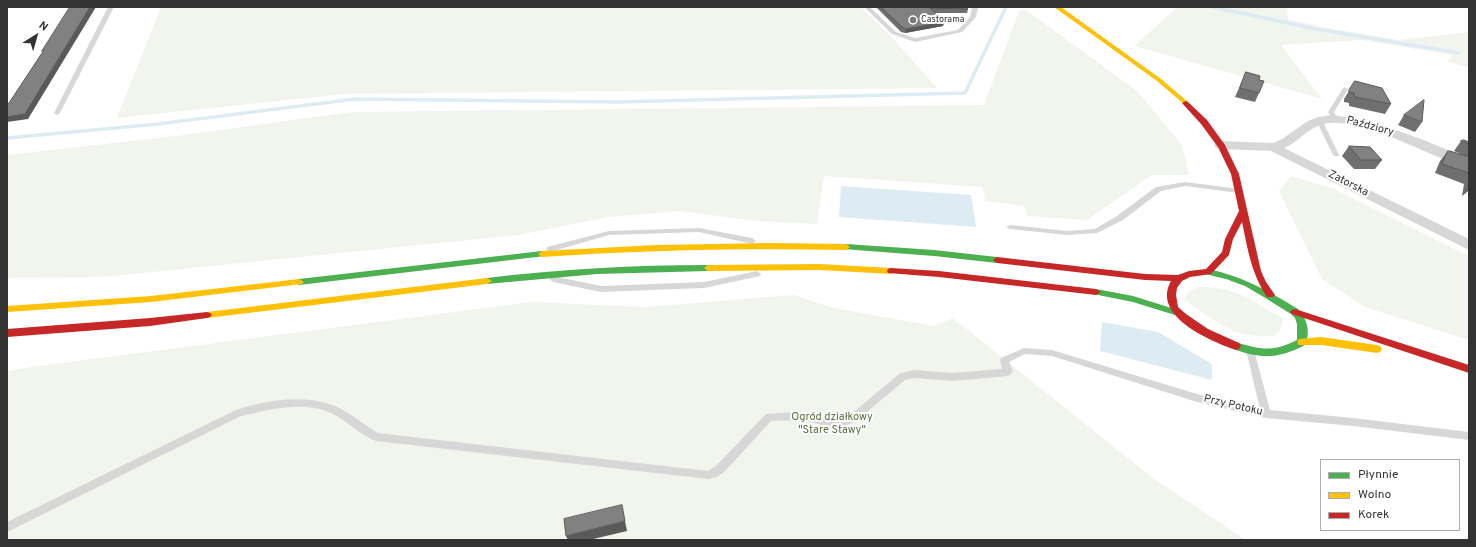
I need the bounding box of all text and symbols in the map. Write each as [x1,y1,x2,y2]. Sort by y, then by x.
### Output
marker: Castorama [908,15,918,25]
place label: Castorama [921,15,965,25]
north arrow [16,16,56,56]
text: N [36,18,51,34]
street label: Paździory [1345,114,1395,140]
street label: Zatorska [1326,168,1370,200]
street label: Przy Potoku [1202,393,1264,419]
park label: Ogród działkowy "Stare Stawy" [791,411,873,437]
legend [1320,459,1460,531]
text: Płynnie [1358,467,1398,483]
text: Wolno [1358,487,1391,503]
text: Korek [1358,507,1389,523]

